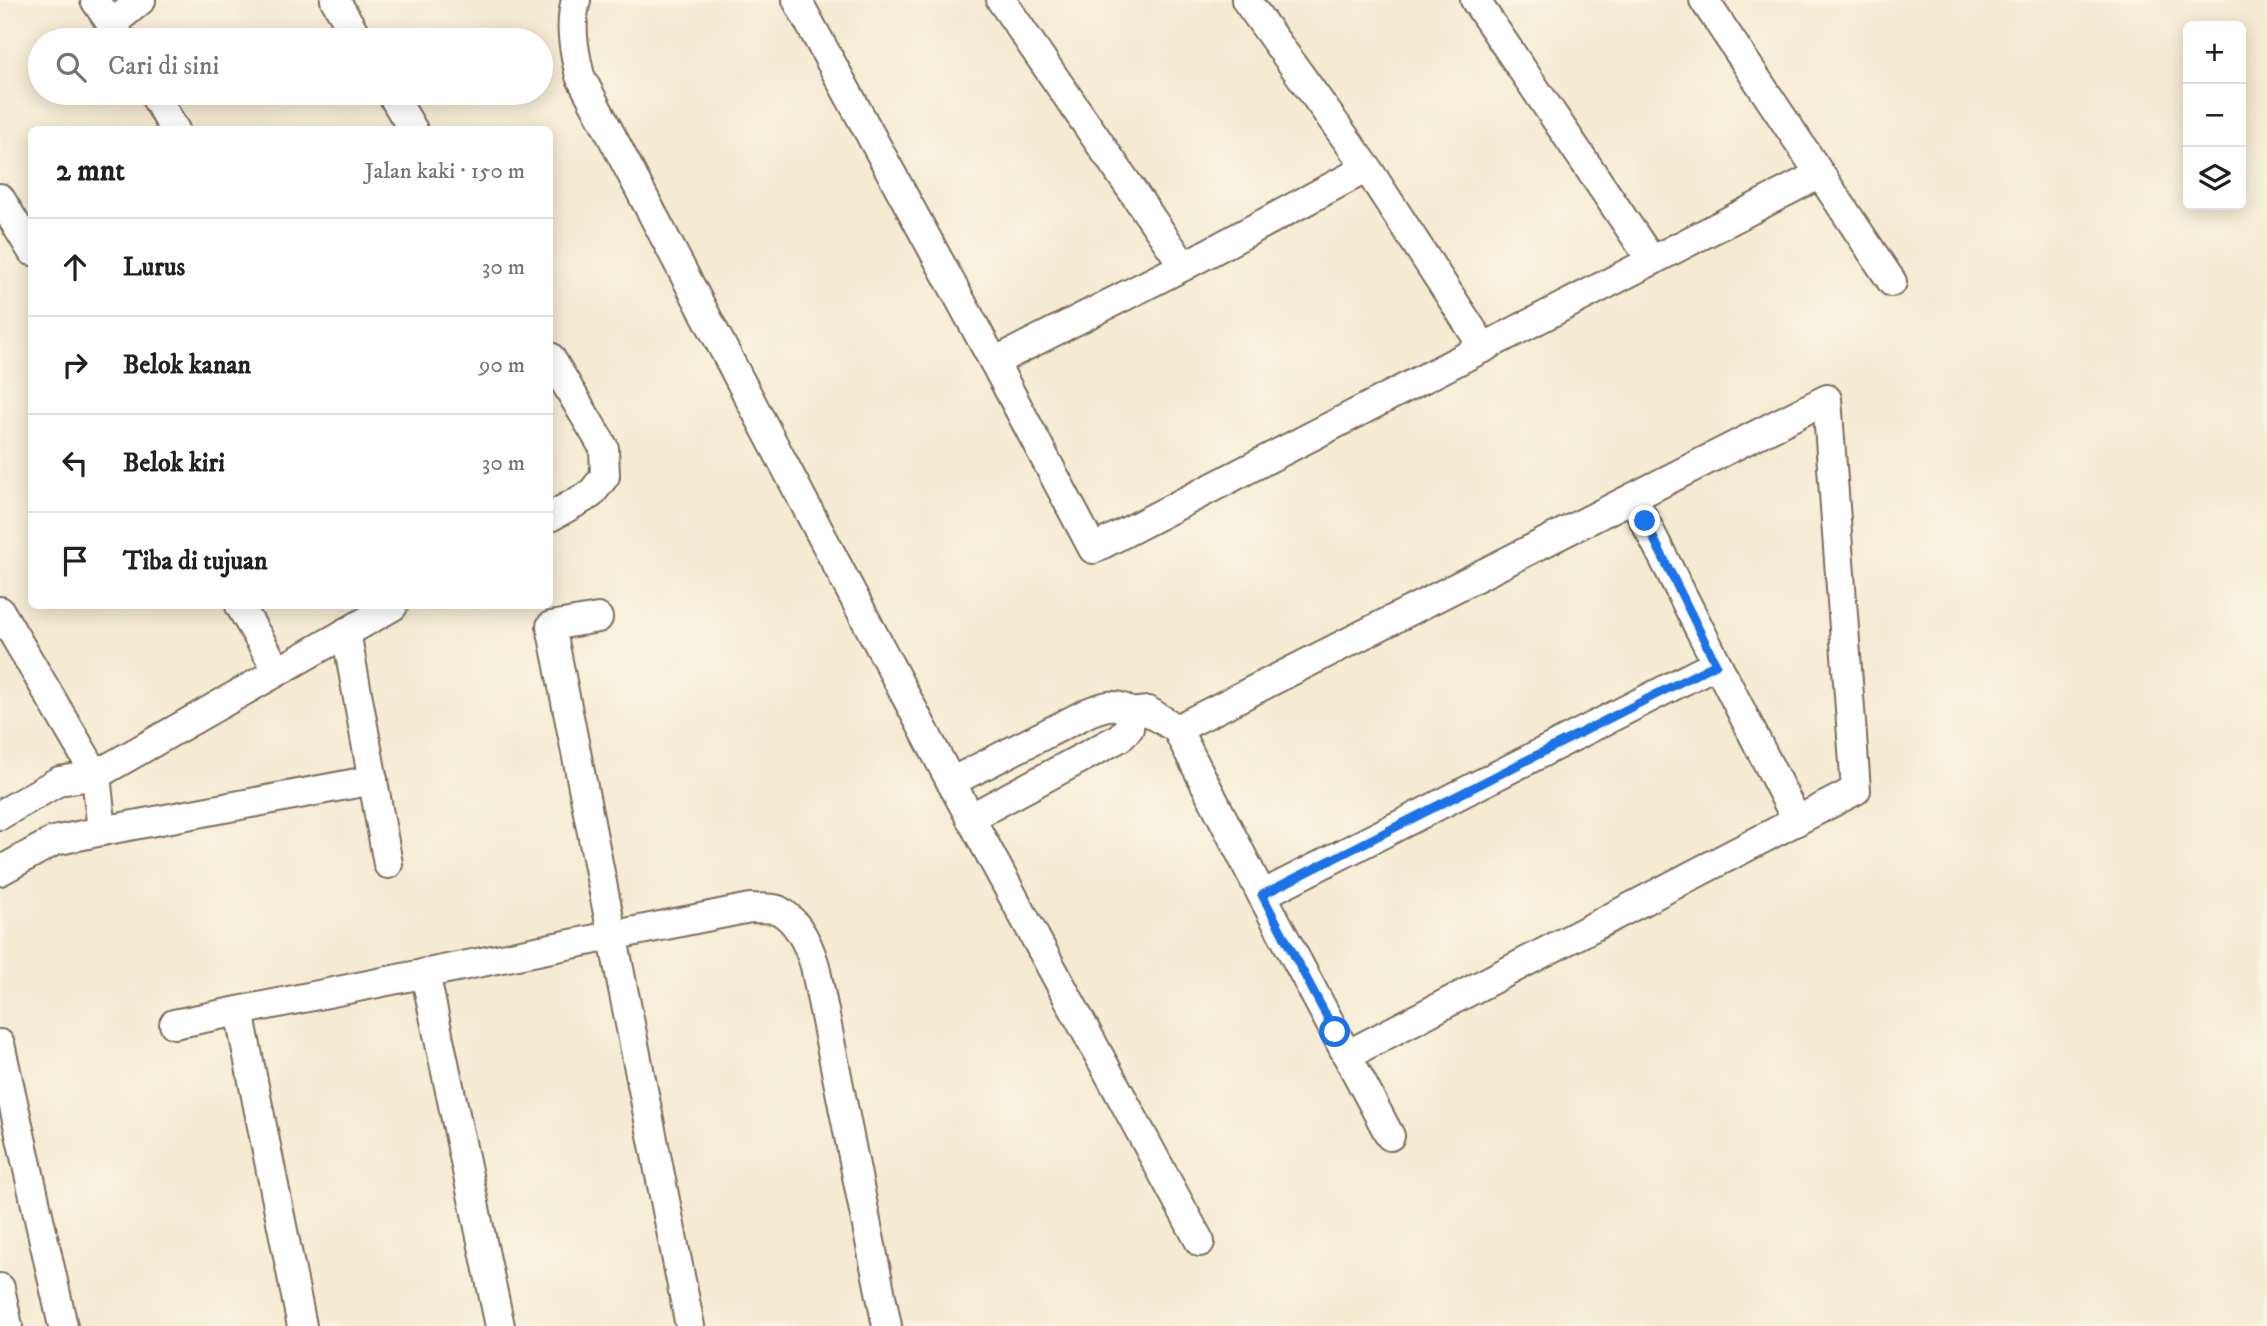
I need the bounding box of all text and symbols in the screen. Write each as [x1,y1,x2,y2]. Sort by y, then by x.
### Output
map controls [2183,21,2246,210]
button: + [2183,21,2246,84]
search box [28,28,553,105]
icon: search [52,48,90,86]
text: Cari di sini [108,50,219,83]
button: − [2183,84,2246,147]
button: layers [2183,147,2246,210]
text: 2 mnt [56,153,125,190]
text: Jalan kaki · 150 m [365,157,525,186]
icon: ahead [56,248,94,286]
text: Lurus [123,251,185,284]
text: 30 m [482,253,525,282]
icon: right [56,346,94,384]
text: Belok kanan [123,349,251,382]
text: 90 m [479,351,525,380]
icon: left [56,444,94,482]
text: Belok kiri [123,447,225,480]
text: 30 m [482,449,525,478]
route end [1629,505,1660,536]
icon: arrive [56,542,94,580]
text: Tiba di tujuan [123,545,268,578]
route start [1319,1016,1350,1047]

